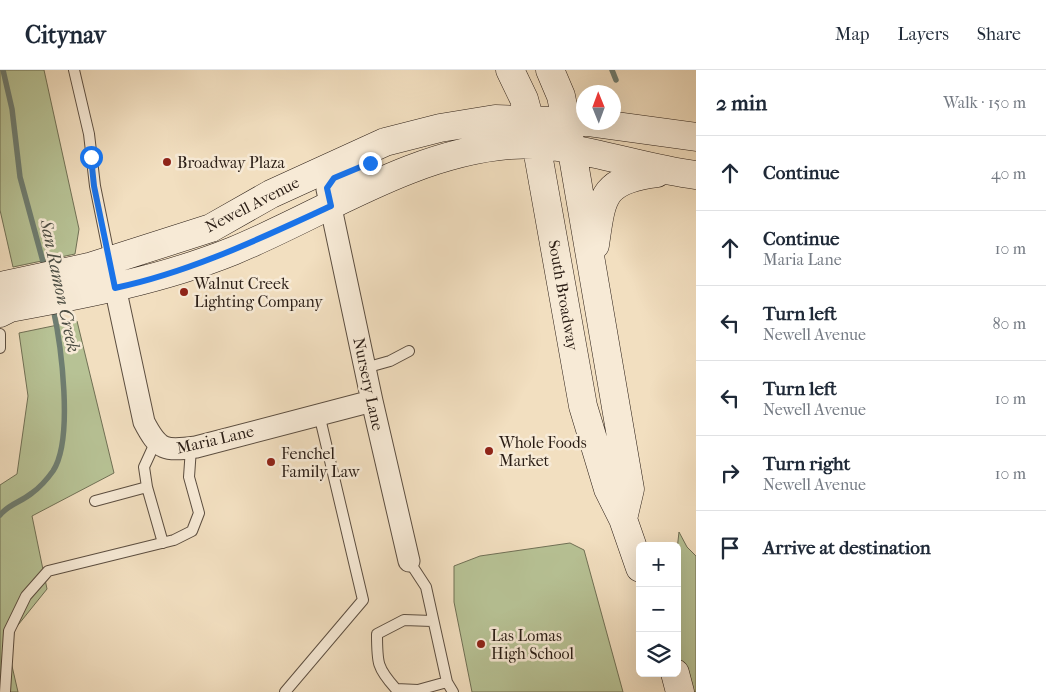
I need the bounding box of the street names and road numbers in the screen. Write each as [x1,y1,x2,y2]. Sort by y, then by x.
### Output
street label: Newell Avenue [202,173,302,236]
street label: South Broadway [544,238,583,352]
street label: Nursery Lane [349,336,388,432]
street label: Maria Lane [175,421,256,458]

